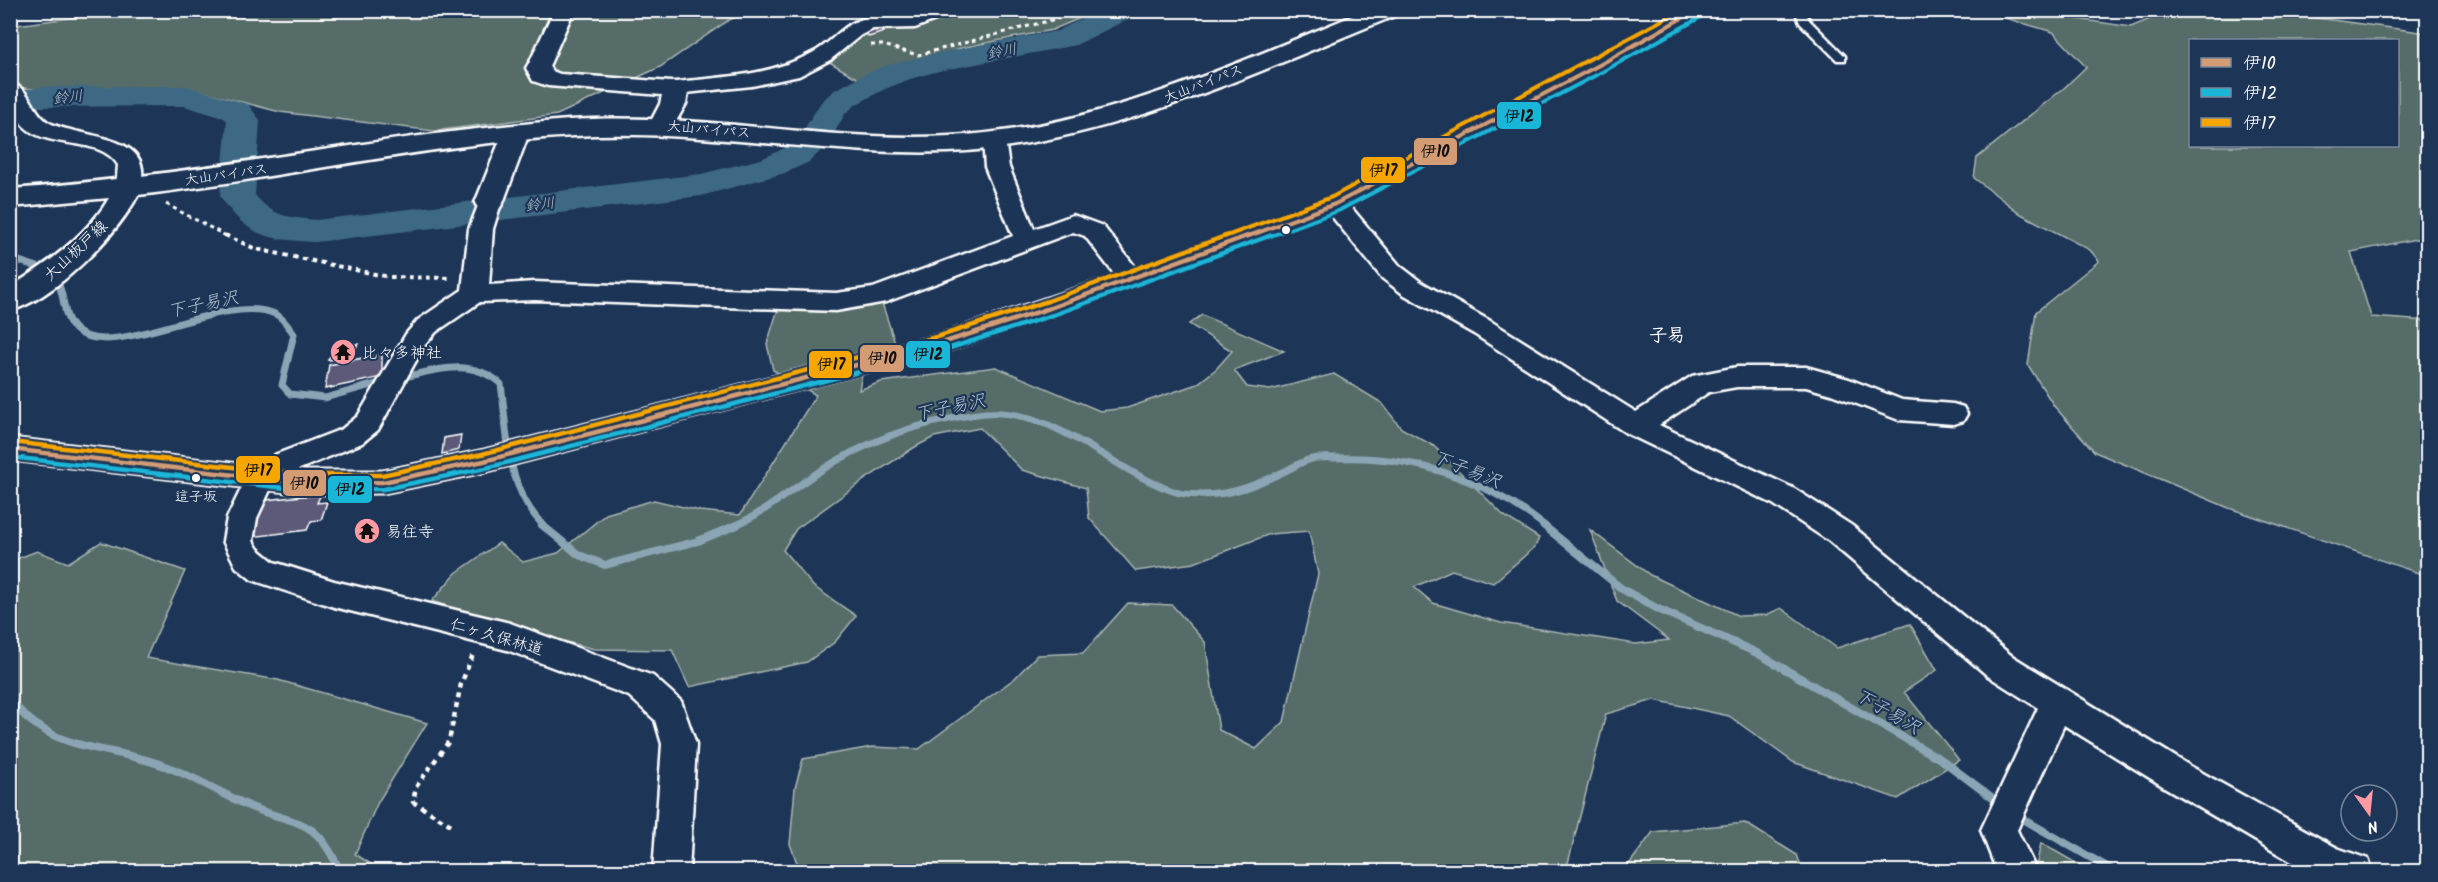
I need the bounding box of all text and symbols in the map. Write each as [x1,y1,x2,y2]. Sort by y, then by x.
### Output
water label: 鈴川 [985,38,1019,66]
legend [2189,39,2399,147]
text: 伊10 [2243,50,2276,79]
street label: 大山バイパス [1160,59,1246,109]
text: 伊12 [2243,80,2277,109]
water label: 鈴川 [52,84,84,111]
line badge: 伊12 [1496,101,1542,130]
text: 伊12 [1504,105,1534,130]
text: 伊17 [2243,110,2276,139]
street label: 大山バイパス [666,115,752,145]
line badge: 伊10 [1413,137,1458,166]
text: 伊10 [1420,140,1450,165]
line badge: 伊17 [1360,156,1406,184]
street label: 大山バイパス [183,158,269,192]
text: 伊17 [1369,159,1398,184]
water label: 鈴川 [524,191,556,219]
street label: 大山板戸線 [38,215,114,288]
unlabelled marker [1280,224,1292,236]
water label: 下子易沢 [165,284,243,327]
district label: 子易 [1649,322,1685,351]
temple icon: 比々多神社 [328,337,358,367]
line badge: 伊12 [905,340,951,369]
place label: 比々多神社 [362,341,442,366]
text: 伊12 [913,343,943,368]
line badge: 伊10 [859,344,905,373]
text: 伊10 [867,347,897,372]
line badge: 伊17 [808,350,853,379]
text: 伊17 [817,353,846,378]
water label: 下子易沢 [912,387,990,430]
water label: 下子易沢 [1428,443,1506,498]
line badge: 伊17 [235,455,281,484]
text: 伊17 [244,459,273,484]
line badge: 伊10 [282,469,327,497]
marker: 這子坂 [190,472,202,484]
text: 伊10 [289,472,319,497]
line badge: 伊12 [327,475,373,504]
text: 伊12 [335,478,365,503]
place label: 這子坂 [175,486,217,508]
temple icon: 易往寺 [352,516,382,546]
place label: 易往寺 [386,520,434,545]
street label: 仁ヶ久保林道 [447,612,546,663]
water label: 下子易沢 [1849,682,1927,743]
north arrow [2339,783,2399,843]
text: N [2364,813,2381,839]

